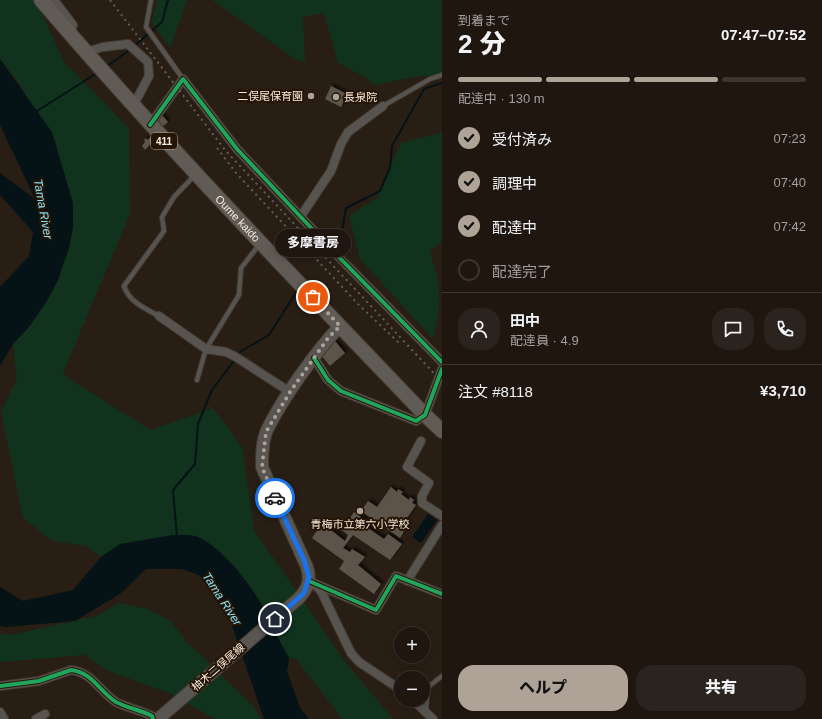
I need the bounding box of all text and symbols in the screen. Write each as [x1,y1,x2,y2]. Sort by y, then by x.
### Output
text: 到着まで [458,13,510,28]
text: 07:47–07:52 [721,26,806,43]
text: 2 分 [458,29,506,59]
place label: 二俣尾保育園 [237,90,303,102]
marker: 二俣尾保育園 [306,91,316,101]
place label: 長泉院 [344,91,377,103]
text: 配達中 · 130 m [458,91,545,106]
marker: 長泉院 [331,92,341,102]
icon: check [458,127,480,149]
text: 受付済み [492,131,552,148]
text: 07:23 [773,131,806,146]
road number: 411 [151,133,177,149]
icon: check [458,171,480,193]
text: 調理中 [492,175,537,192]
text: 07:40 [773,175,806,190]
water label: Tama River [31,178,55,241]
street label: Oume kaido [213,193,262,244]
icon: check [458,215,480,237]
text: 配達中 [492,219,537,236]
text: 07:42 [773,219,806,234]
callout: 多摩書房 [275,229,351,257]
text: 多摩書房 [287,235,339,250]
text: 配達完了 [492,263,552,280]
pin [296,280,330,314]
icon: bag [302,286,324,308]
button: person [458,308,500,350]
button: chat [712,308,754,350]
button: phone [764,308,806,350]
text: 田中 [510,312,540,329]
text: 配達員 · 4.9 [510,333,579,348]
text: ¥3,710 [760,382,806,399]
text: 注文 #8118 [458,383,533,400]
courier [255,478,295,518]
icon: car [264,487,286,509]
marker: 青梅市立第六小学校 [355,506,365,516]
place label: 青梅市立第六小学校 [311,518,410,530]
water label: Tama River [200,570,245,629]
pin [258,602,292,636]
icon: home [264,608,286,630]
map controls [394,627,430,707]
button: + [394,627,430,663]
street label: 柚木二俣尾線 [189,641,247,693]
button: ヘルプ [458,665,628,711]
button: 共有 [636,665,806,711]
button: − [394,671,430,707]

